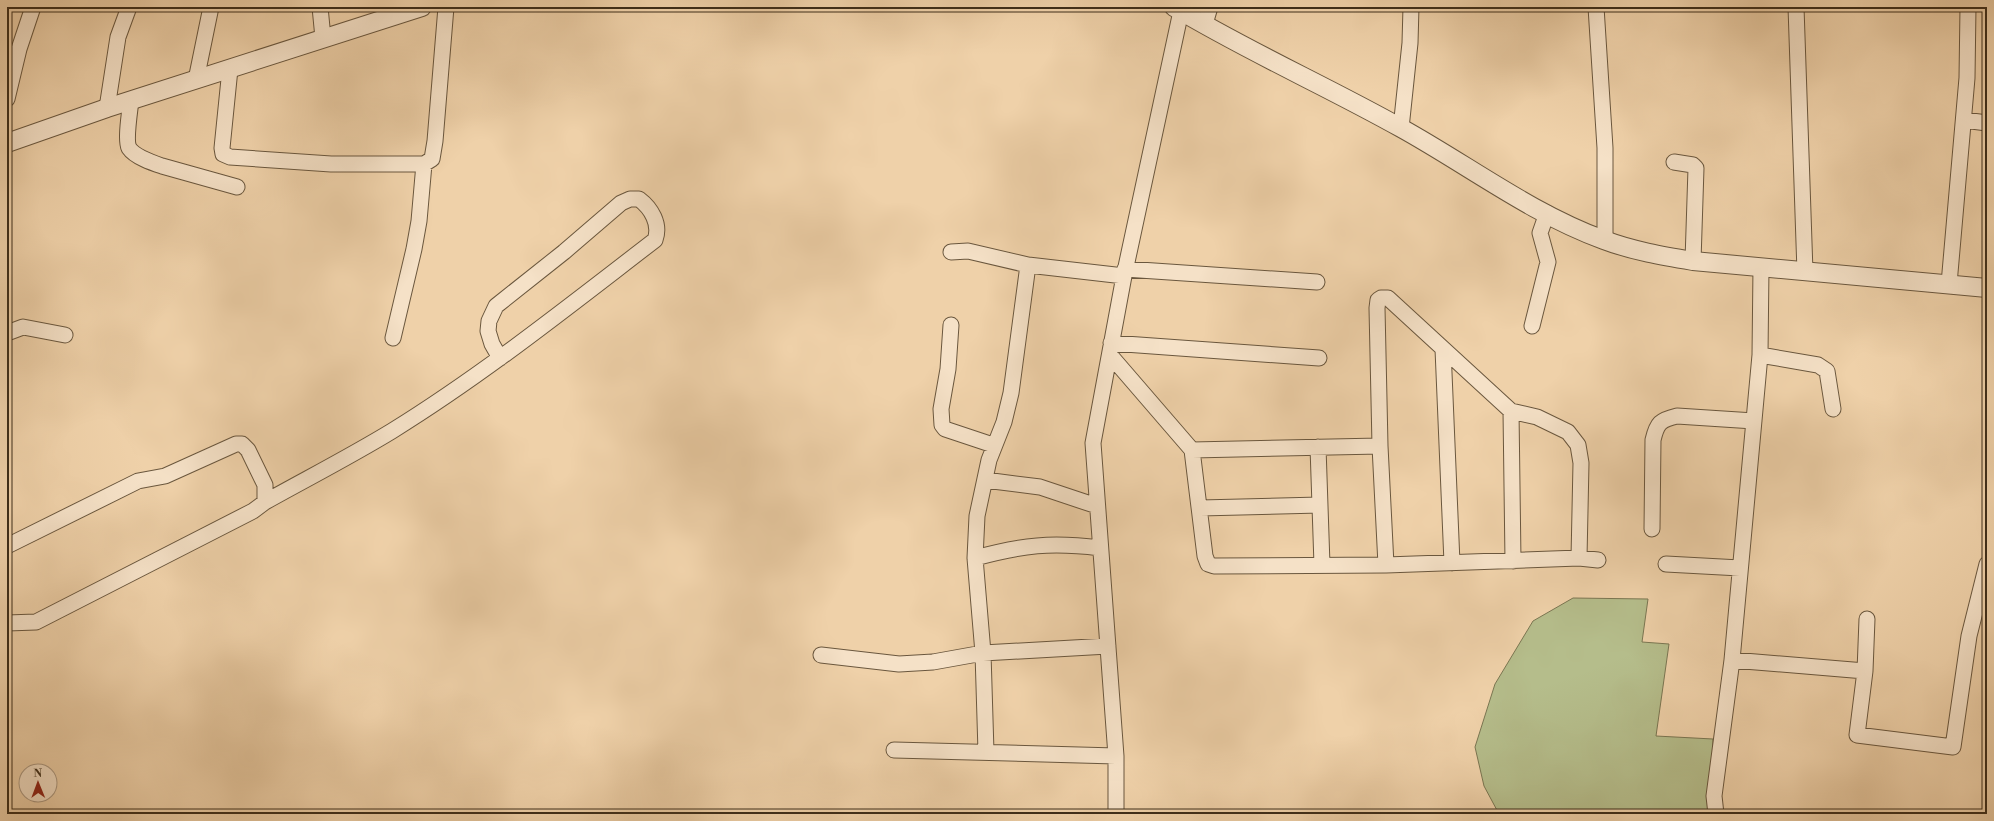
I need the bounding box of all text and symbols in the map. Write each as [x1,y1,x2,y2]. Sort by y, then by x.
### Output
north arrow [18,763,58,803]
text: N [33,767,43,781]

